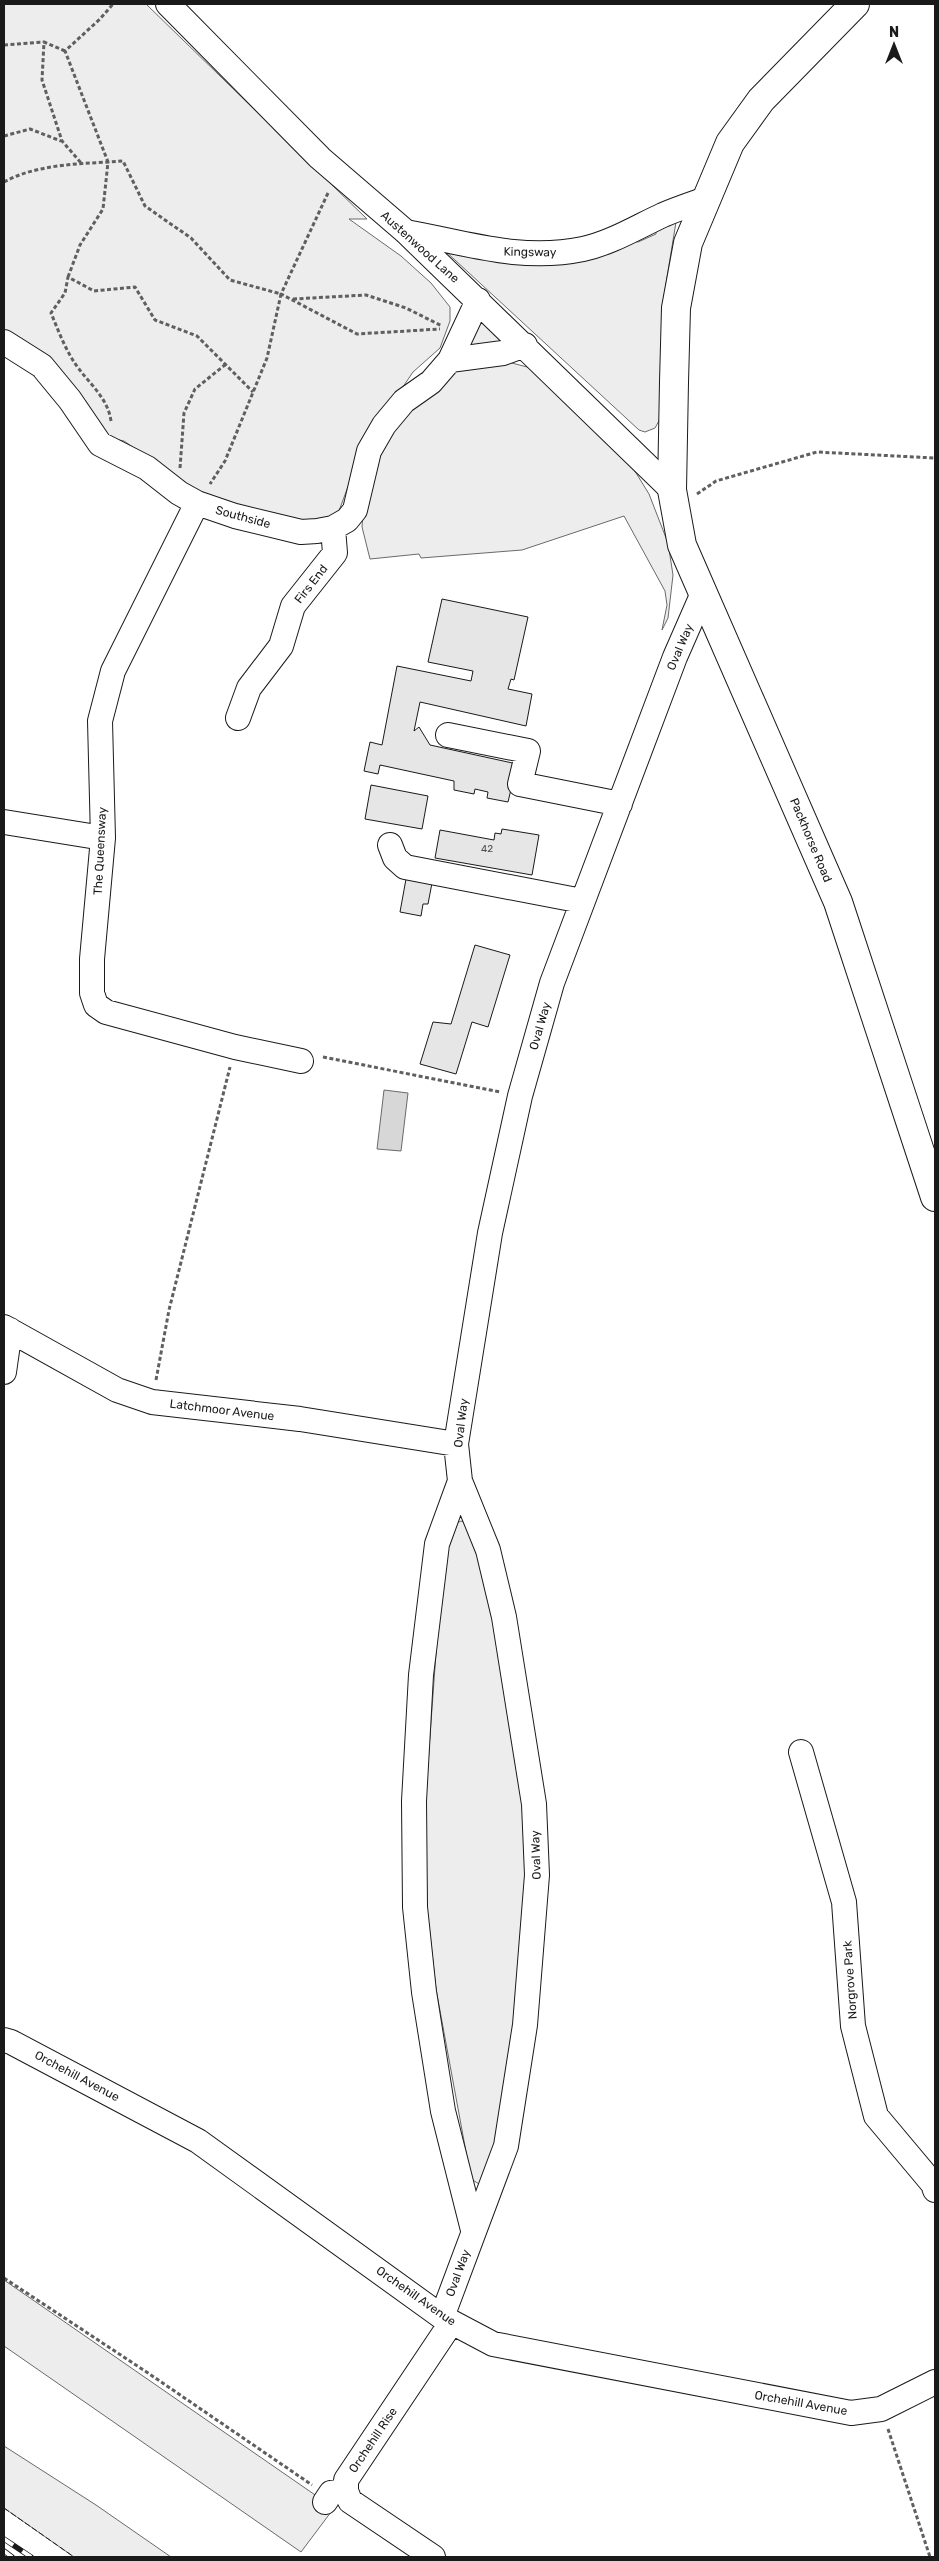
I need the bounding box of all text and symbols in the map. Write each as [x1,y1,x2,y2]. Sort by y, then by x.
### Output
north arrow [869,20,919,70]
text: N [889,24,899,41]
street label: Austenwood Lane [378,208,462,286]
street label: Kingsway [503,245,557,259]
street label: Southside [214,503,272,531]
street label: Firs End [292,562,330,606]
street label: Oval Way [664,621,696,672]
street label: Packhorse Road [787,796,835,884]
street label: The Queensway [91,806,109,895]
house number: 42 [481,843,493,855]
street label: Oval Way [526,1000,554,1052]
street label: Latchmoor Avenue [169,1397,275,1423]
street label: Oval Way [451,1397,471,1448]
street label: Oval Way [528,1830,544,1880]
street label: Norgrove Park [840,1939,860,2020]
street label: Orchehill Avenue [32,2048,122,2104]
street label: Oval Way [443,2247,473,2299]
street label: Orchehill Avenue [374,2263,459,2329]
street label: Orchehill Avenue [754,2388,849,2418]
street label: Orchehill Rise [346,2404,400,2475]

